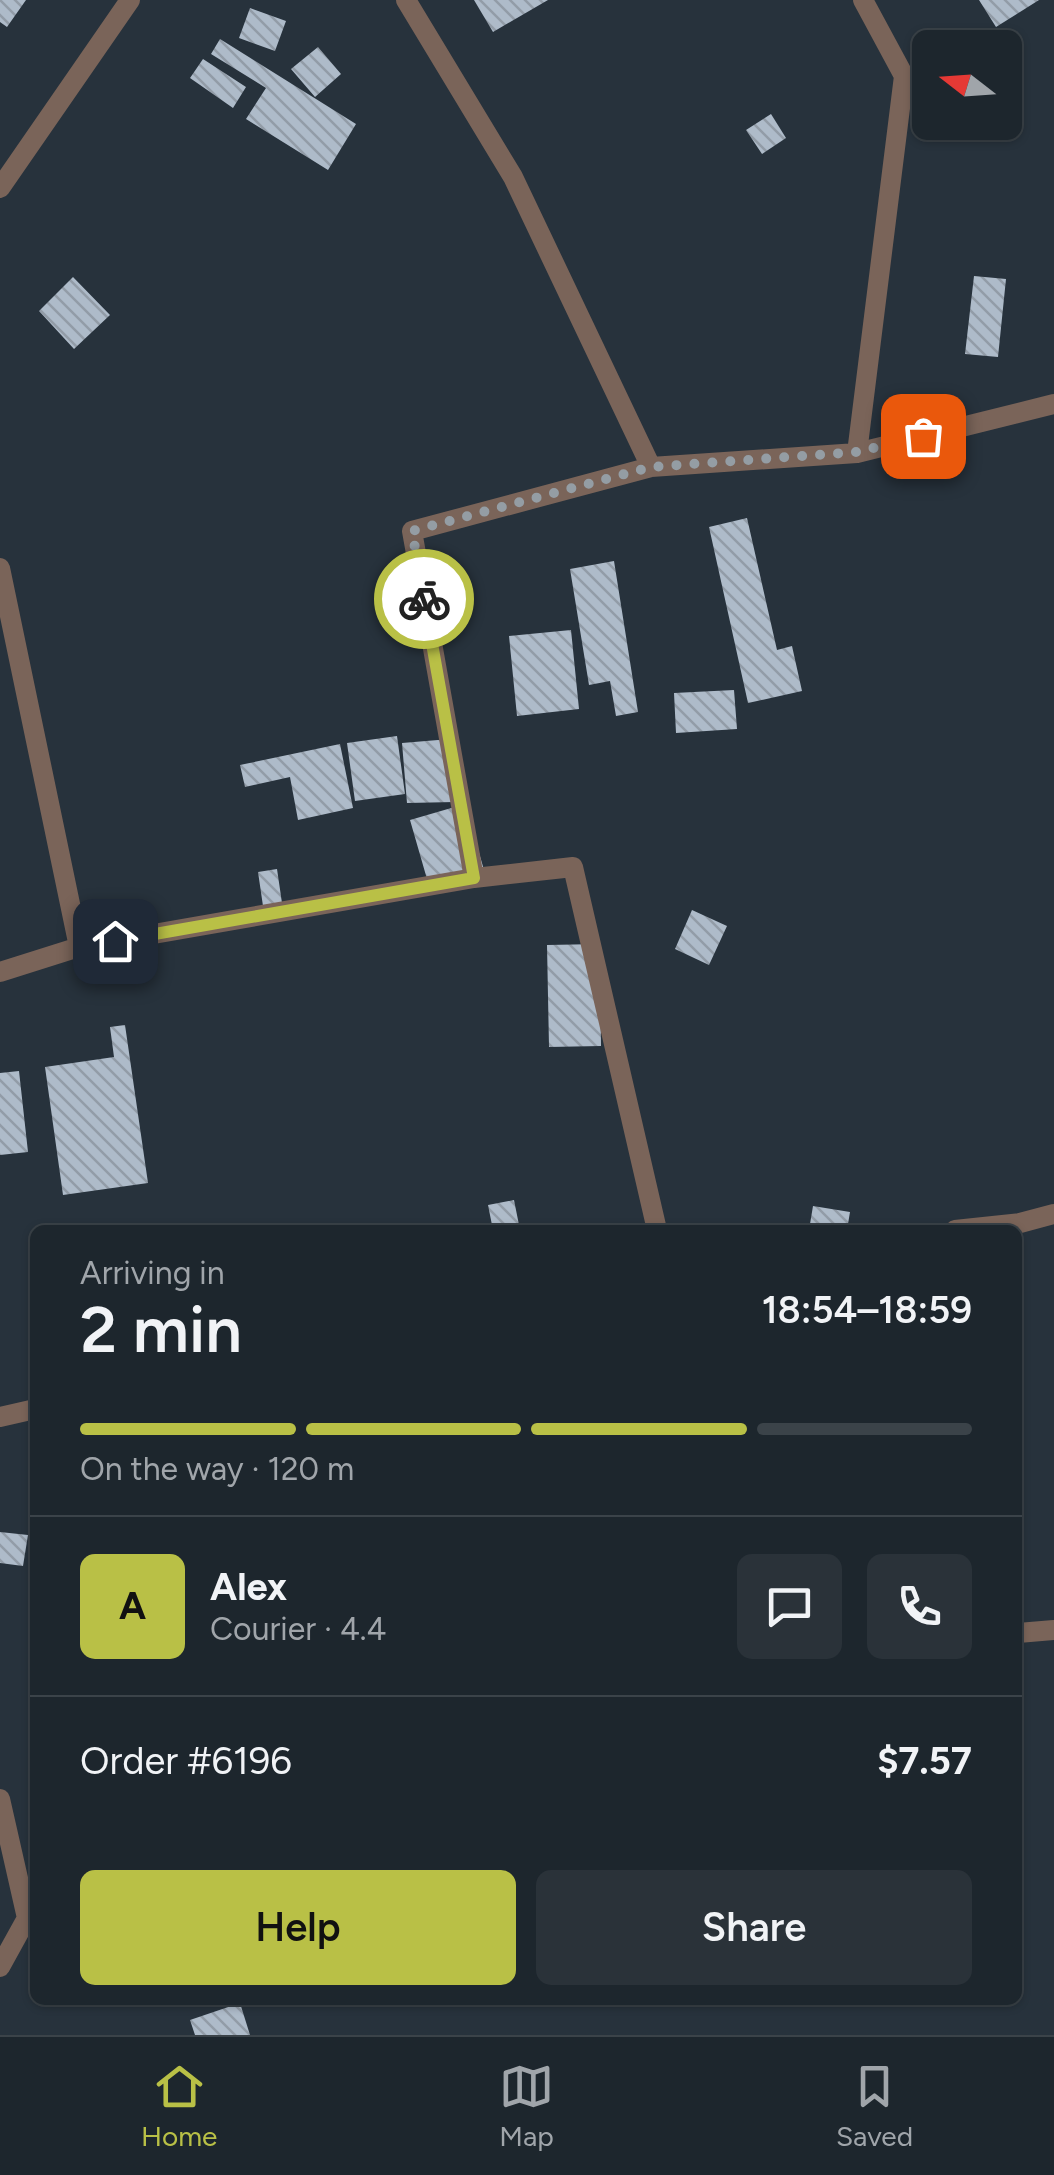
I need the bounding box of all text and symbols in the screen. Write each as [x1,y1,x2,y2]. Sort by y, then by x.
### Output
north arrow [912,30,1022,140]
map controls [912,30,1022,140]
pin [881,394,966,479]
icon: bag [896,409,951,464]
courier [374,549,474,649]
icon: bike [397,572,452,627]
pin [73,899,158,984]
icon: home [88,914,143,969]
text: Arriving in [80,1254,225,1292]
text: 18:54–18:59 [762,1287,972,1333]
text: 2 min [80,1290,242,1368]
text: On the way · 120 m [80,1450,354,1488]
button: chat [737,1554,842,1659]
button: phone [867,1554,972,1659]
text: Alex [210,1564,287,1610]
text: A [119,1583,146,1629]
text: Courier · 4.4 [210,1610,386,1648]
text: Order #6196 [80,1738,292,1784]
text: $7.57 [877,1738,972,1784]
button: Help [80,1870,516,1985]
button: Share [536,1870,972,1985]
tab: Home [141,2059,217,2153]
tab: Map [499,2059,554,2153]
tab: Saved [836,2059,913,2153]

